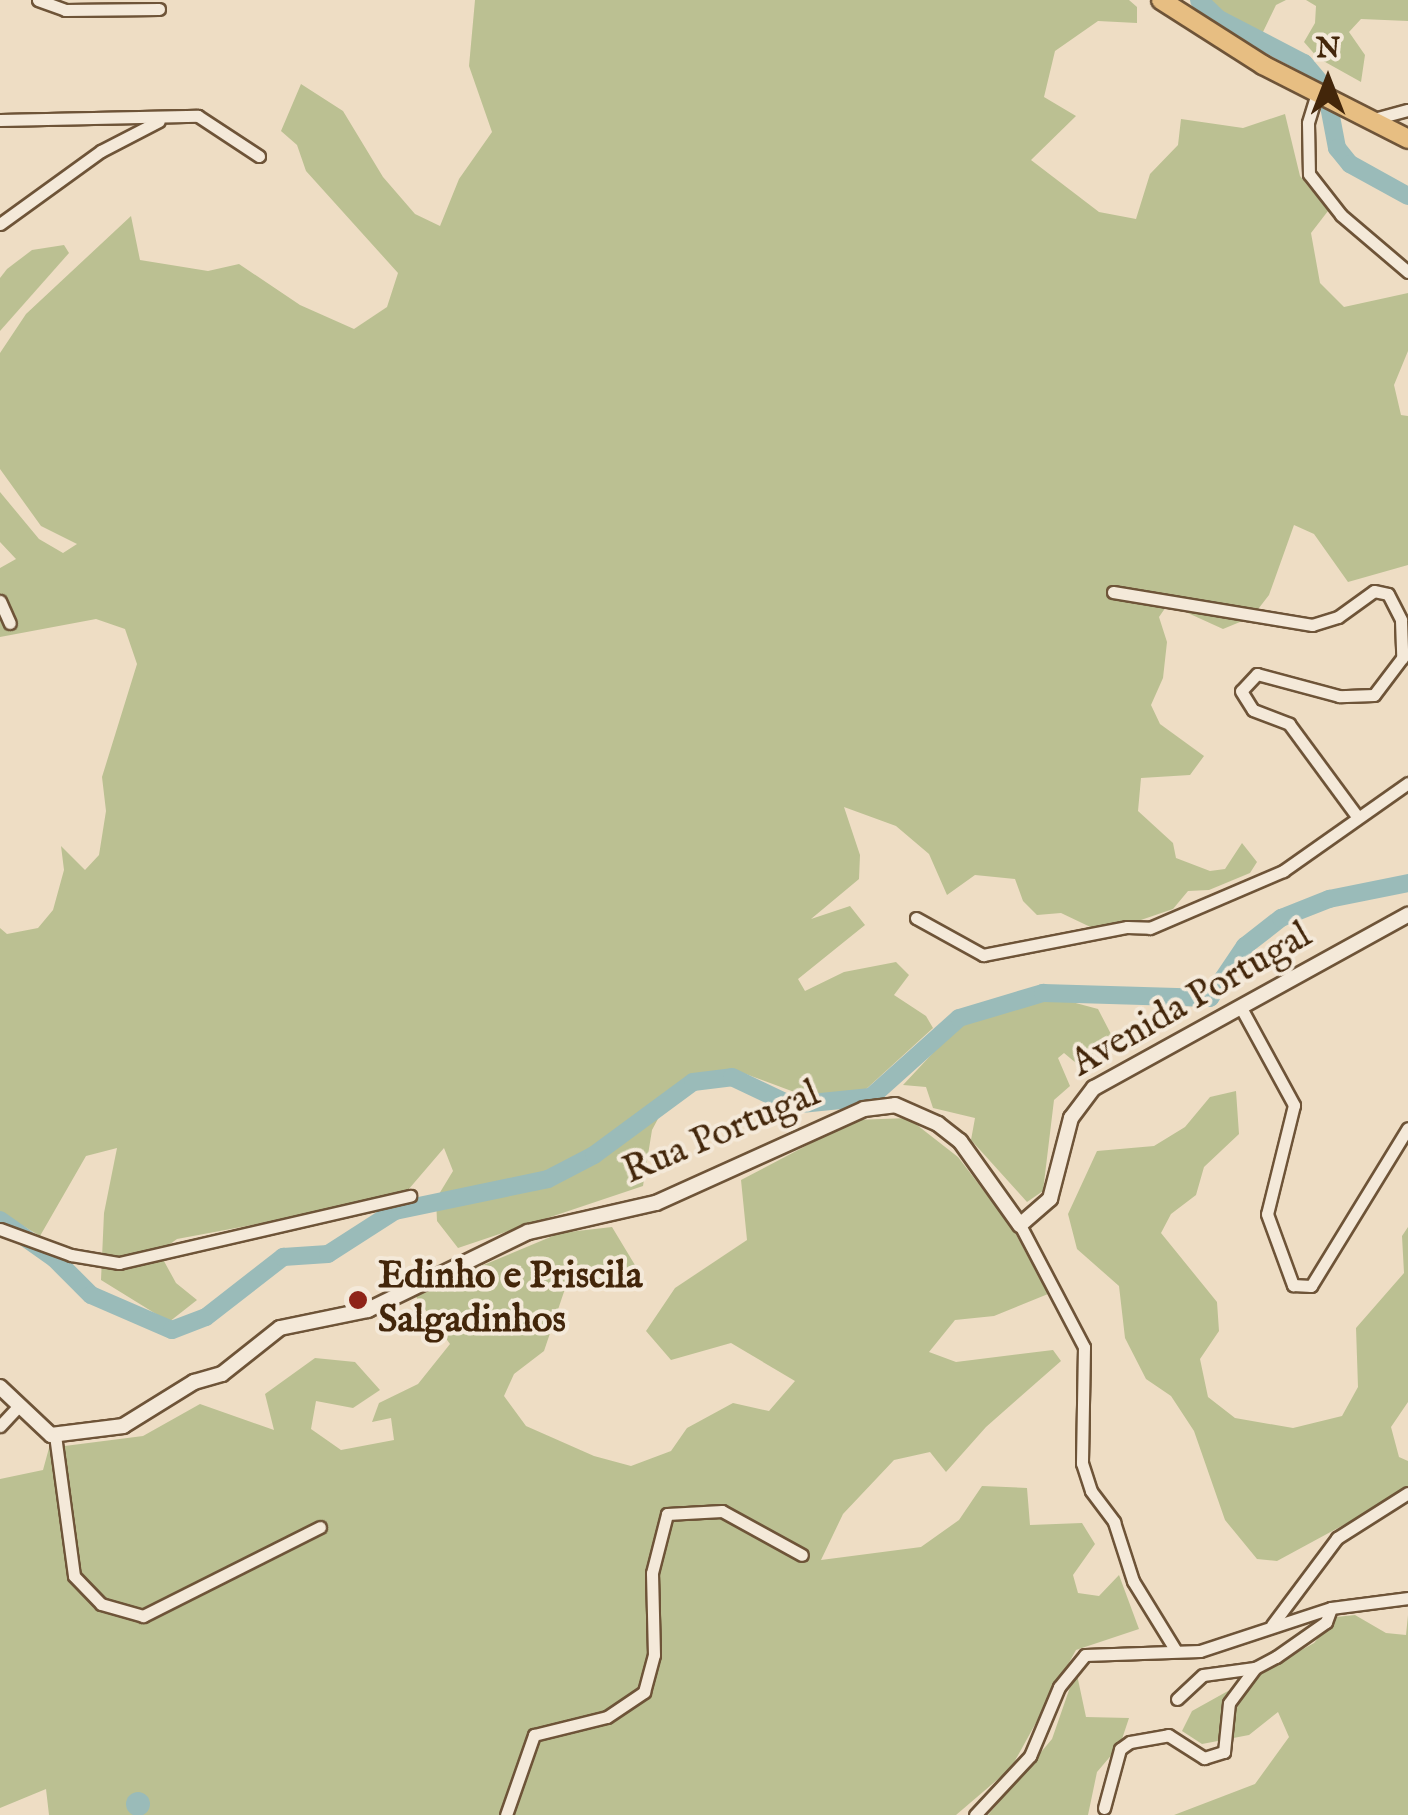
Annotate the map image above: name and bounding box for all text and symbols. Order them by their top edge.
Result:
north arrow [1278,30,1378,130]
text: N [1316,32,1340,67]
street label: Avenida Portugal [1064,914,1320,1088]
street label: Rua Portugal [617,1072,827,1196]
place label: Edinho e Priscila Salgadinhos [378,1255,642,1344]
marker: Edinho e Priscila Salgadinhos [347,1289,369,1311]

